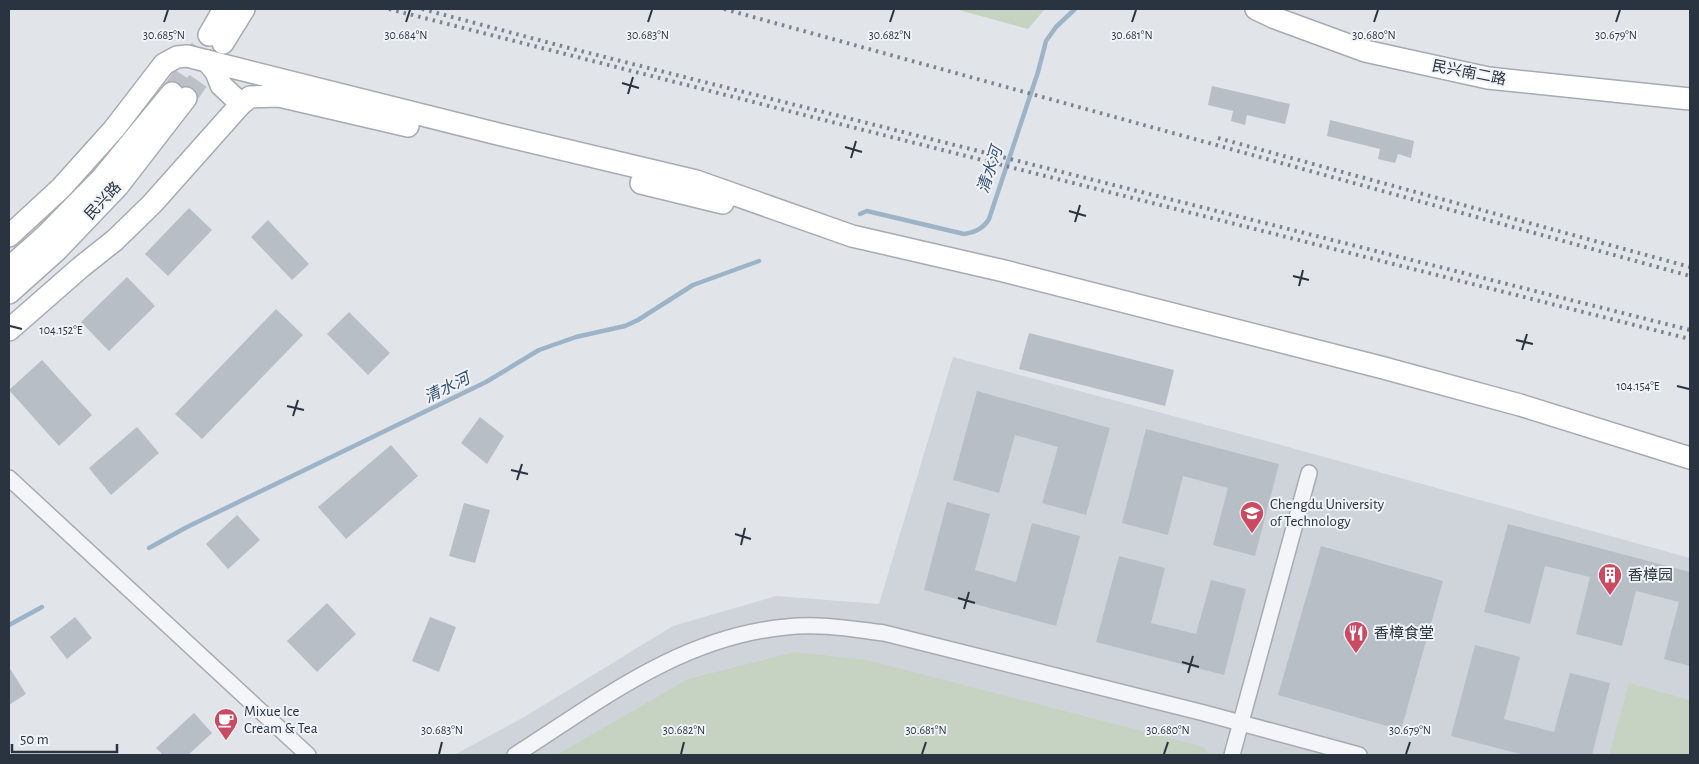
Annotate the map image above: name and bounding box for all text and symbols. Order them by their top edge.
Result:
text: 30.685°N [143,29,185,41]
text: 30.684°N [385,29,427,41]
text: 30.683°N [627,29,669,41]
text: 30.682°N [869,29,911,41]
text: 30.681°N [1111,29,1153,41]
text: 30.680°N [1352,29,1396,41]
text: 30.679°N [1595,29,1637,41]
street label: 民兴南二路 [1431,57,1507,88]
water label: 清水河 [974,142,1006,195]
street label: 民兴路 [81,179,124,223]
text: 104.152°E [40,324,83,336]
water label: 清水河 [421,368,475,406]
text: 104.154°E [1616,380,1660,392]
place label: Chengdu University of Technology [1270,497,1385,529]
school or university icon: Chengdu University of Technology [1239,500,1265,534]
building icon: 香樟园 [1597,562,1623,596]
place label: 香樟园 [1628,566,1673,583]
restaurant icon: 香樟食堂 [1343,620,1369,654]
place label: 香樟食堂 [1374,624,1434,641]
place label: Mixue Ice Cream & Tea [244,704,318,736]
cafe icon: Mixue Ice Cream & Tea [213,707,239,741]
scale bar [12,722,118,754]
text: 30.683°N [421,724,463,736]
text: 30.682°N [663,724,705,736]
text: 30.681°N [905,724,947,736]
text: 30.680°N [1146,724,1190,736]
text: 30.679°N [1389,724,1431,736]
text: 50 m [20,732,49,747]

